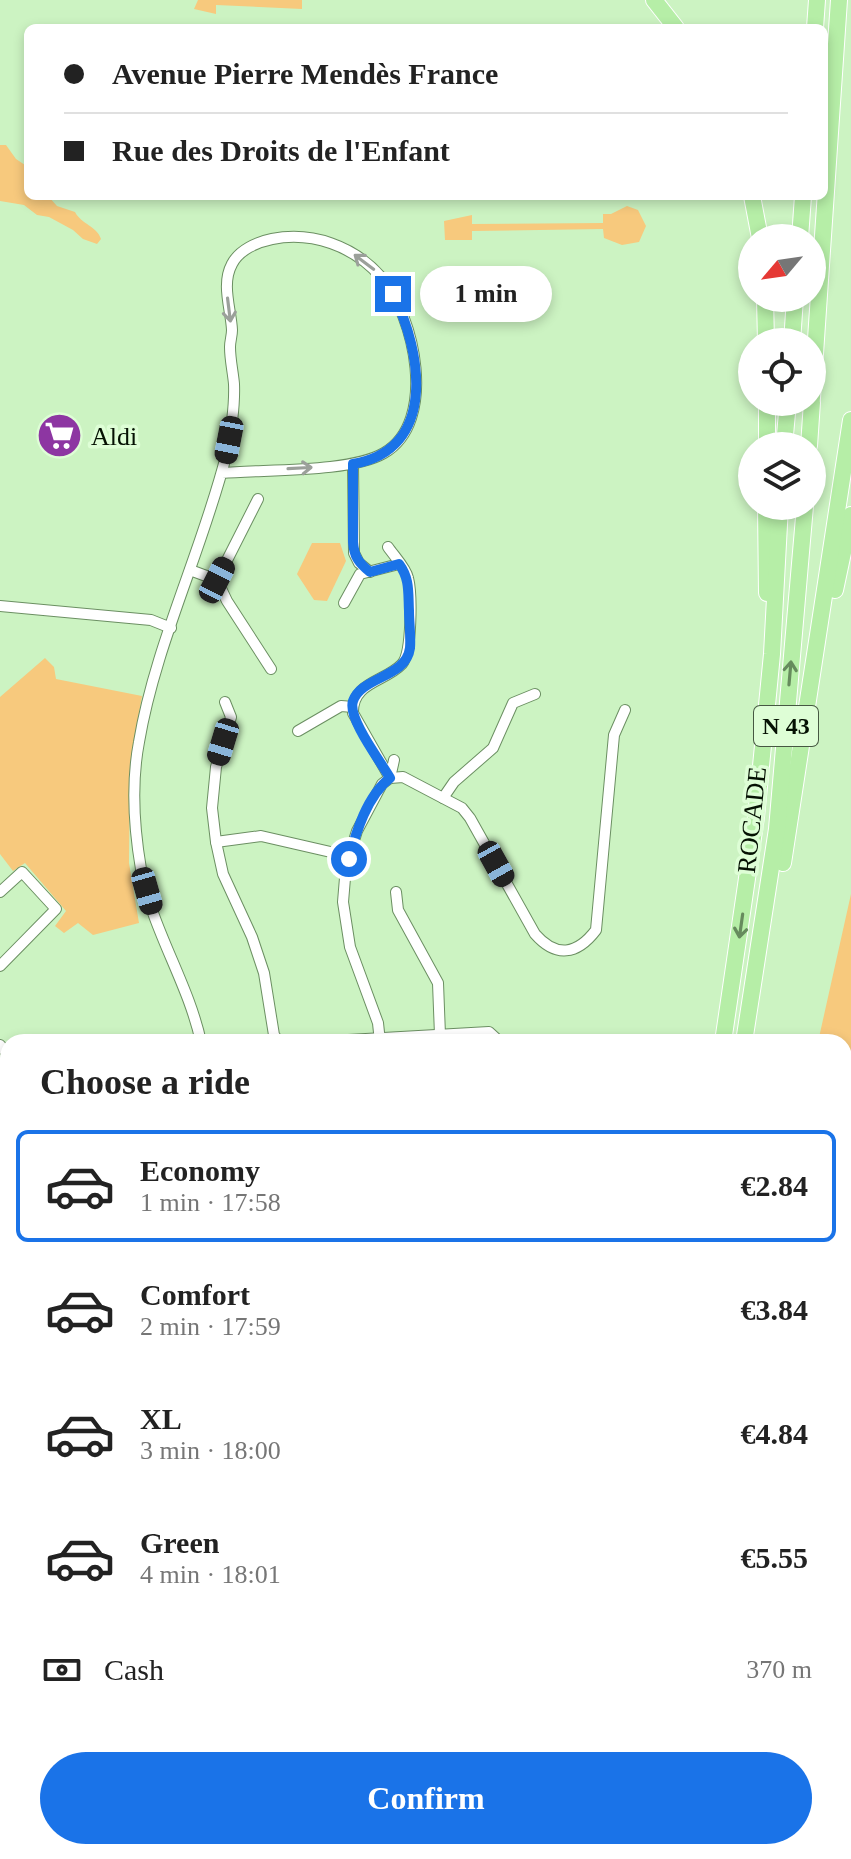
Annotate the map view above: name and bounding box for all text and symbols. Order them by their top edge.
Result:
text: Avenue Pierre Mendès France [112,57,498,90]
text: Rue des Droits de l'Enfant [112,134,450,167]
north arrow [738,224,826,312]
map controls [738,224,826,520]
one-way arrow [354,254,375,271]
callout: 1 min [421,266,553,322]
route end [375,276,411,312]
text: 1 min [455,279,517,308]
one-way arrow [222,296,237,323]
button: locate [738,328,826,416]
supermarket icon: Aldi [36,412,84,460]
car [213,414,245,466]
place label: Aldi [91,422,137,451]
button: layers [738,432,826,520]
one-way arrow [286,460,313,475]
car [195,553,239,607]
one-way arrow [783,660,798,687]
road number: N 43 [754,706,818,746]
car [205,716,241,768]
street label: ROCADE [732,765,772,875]
car [474,837,518,891]
route start [331,841,367,877]
car [129,865,165,917]
one-way arrow [733,913,748,938]
text: Choose a ride [40,1062,250,1102]
icon: car [44,1150,116,1222]
text: Economy [140,1154,260,1187]
text: €2.84 [741,1169,808,1202]
text: 1 min · 17:58 [140,1188,281,1217]
icon: car [44,1274,116,1346]
text: Comfort [140,1278,250,1311]
text: €3.84 [741,1293,808,1326]
text: 2 min · 17:59 [140,1312,281,1341]
icon: car [44,1398,116,1470]
text: XL [140,1402,182,1435]
text: €4.84 [741,1417,808,1450]
text: 3 min · 18:00 [140,1436,281,1465]
icon: car [44,1522,116,1594]
text: Green [140,1526,219,1559]
text: €5.55 [741,1541,808,1574]
text: 4 min · 18:01 [140,1560,281,1589]
icon: cash [40,1648,84,1692]
text: Cash [104,1653,164,1686]
text: 370 m [746,1655,812,1684]
button: Confirm [40,1752,812,1844]

